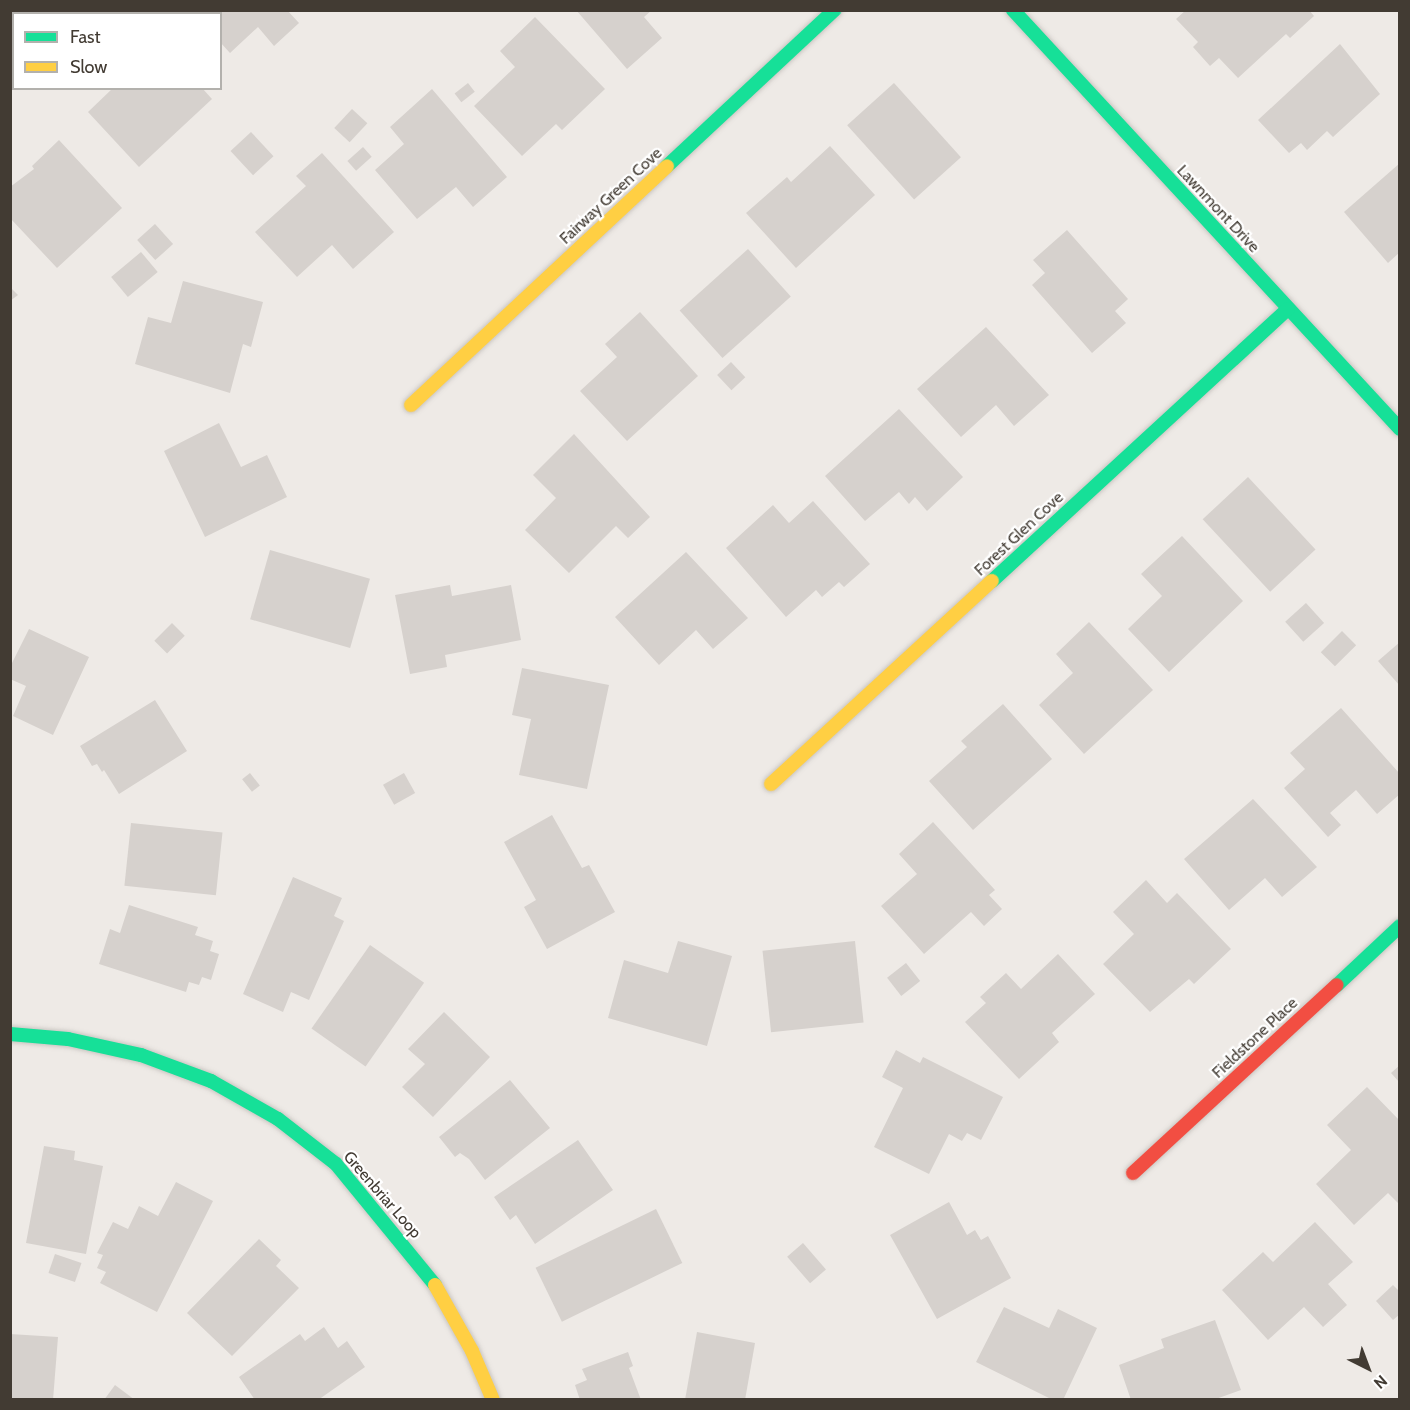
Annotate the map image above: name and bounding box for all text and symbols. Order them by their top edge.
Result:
legend [12,12,222,90]
text: Fast [70,26,101,48]
text: Slow [70,56,107,78]
street label: Fairway Green Cove [556,144,666,248]
street label: Lawnmont Drive [1173,161,1263,257]
street label: Forest Glen Cove [971,488,1067,580]
street label: Fieldstone Place [1208,994,1302,1082]
street label: Greenbriar Loop [339,1148,425,1242]
north arrow [1338,1338,1398,1398]
text: N [1370,1371,1391,1393]

